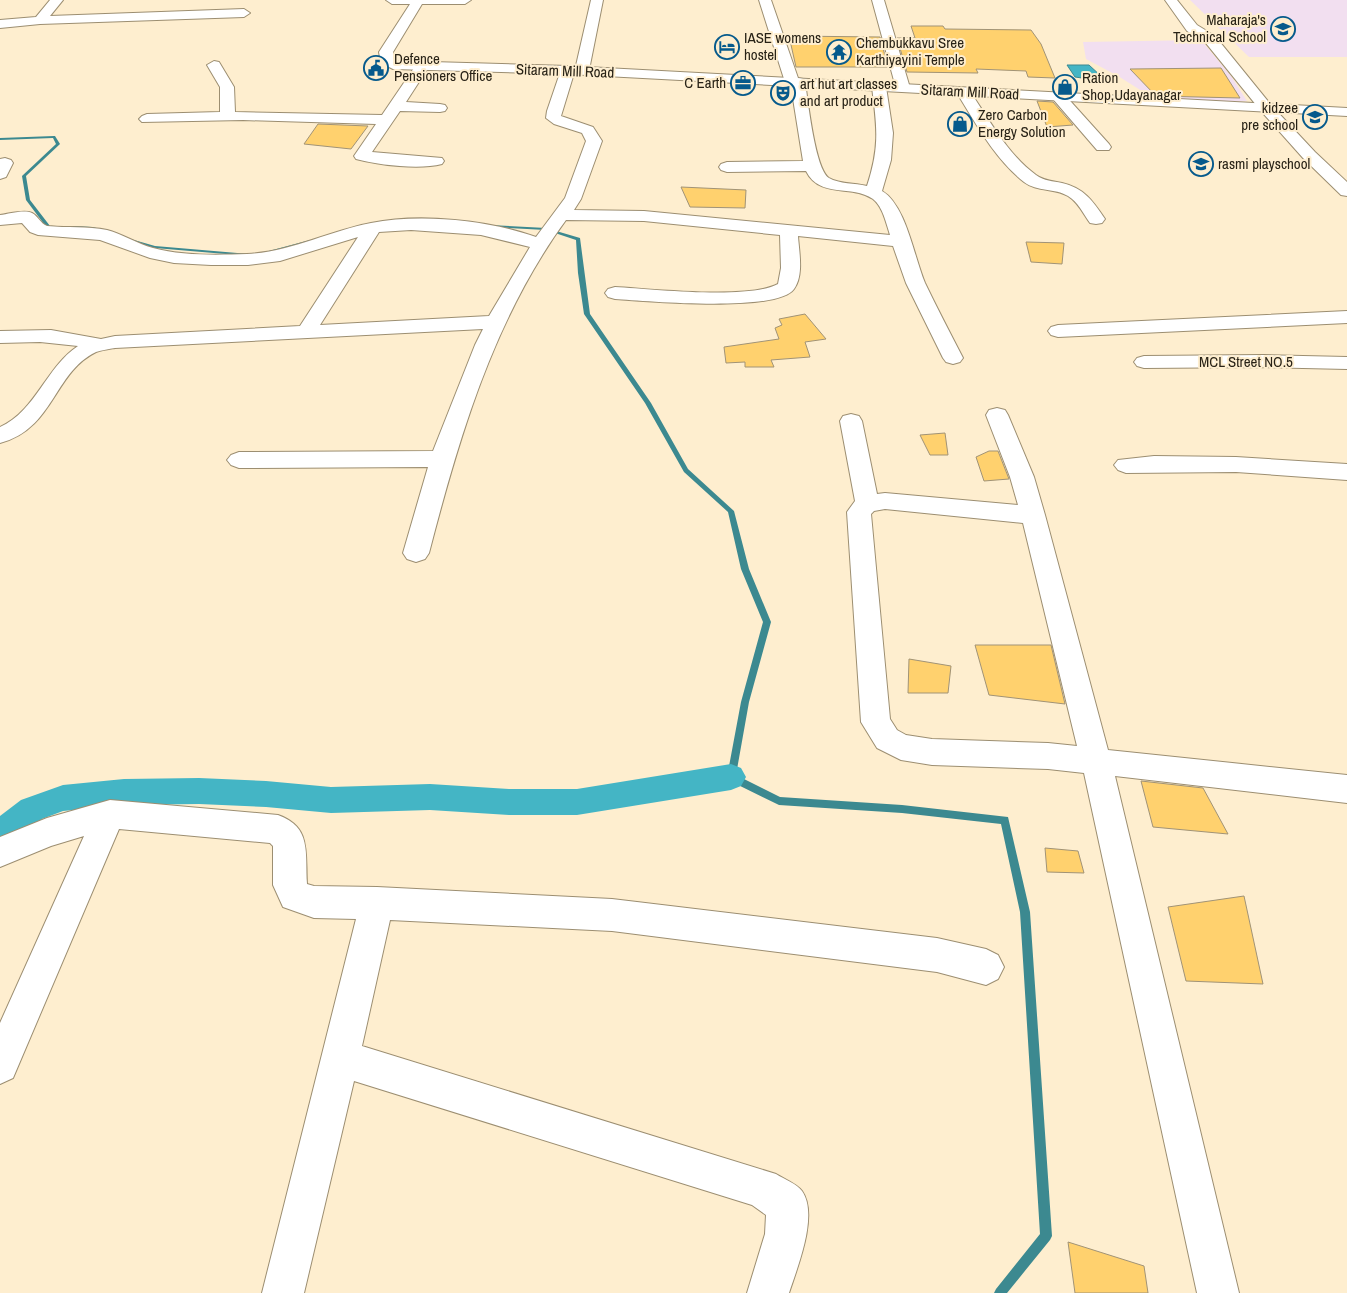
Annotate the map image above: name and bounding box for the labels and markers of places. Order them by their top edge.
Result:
place label: Maharaja's Technical School [1173,9,1266,47]
school or university icon: Maharaja's Technical School [1270,16,1296,42]
place label: IASE womens hostel [744,27,821,65]
place label: Chembukkavu Sree Karthiyayini Temple [856,32,965,70]
hotel icon: IASE womens hostel [714,34,740,60]
temple icon: Chembukkavu Sree Karthiyayini Temple [826,39,852,65]
place label: Defence Pensioners Office [394,48,492,86]
public building icon: Defence Pensioners Office [363,55,389,81]
place label: Ration Shop,Udayanagar [1082,67,1181,105]
office icon: C Earth [730,70,756,96]
place label: C Earth [684,72,726,93]
place label: art hut art classes and art product [800,73,897,111]
shop icon: Ration Shop,Udayanagar [1052,74,1078,100]
theatre icon: art hut art classes and art product [770,80,796,106]
place label: kidzee pre school [1241,97,1298,135]
place label: Zero Carbon Energy Solution [978,104,1066,142]
school or university icon: kidzee pre school [1302,104,1328,130]
shop icon: Zero Carbon Energy Solution [947,111,973,137]
school or university icon: rasmi playschool [1188,151,1214,177]
place label: rasmi playschool [1218,153,1310,174]

